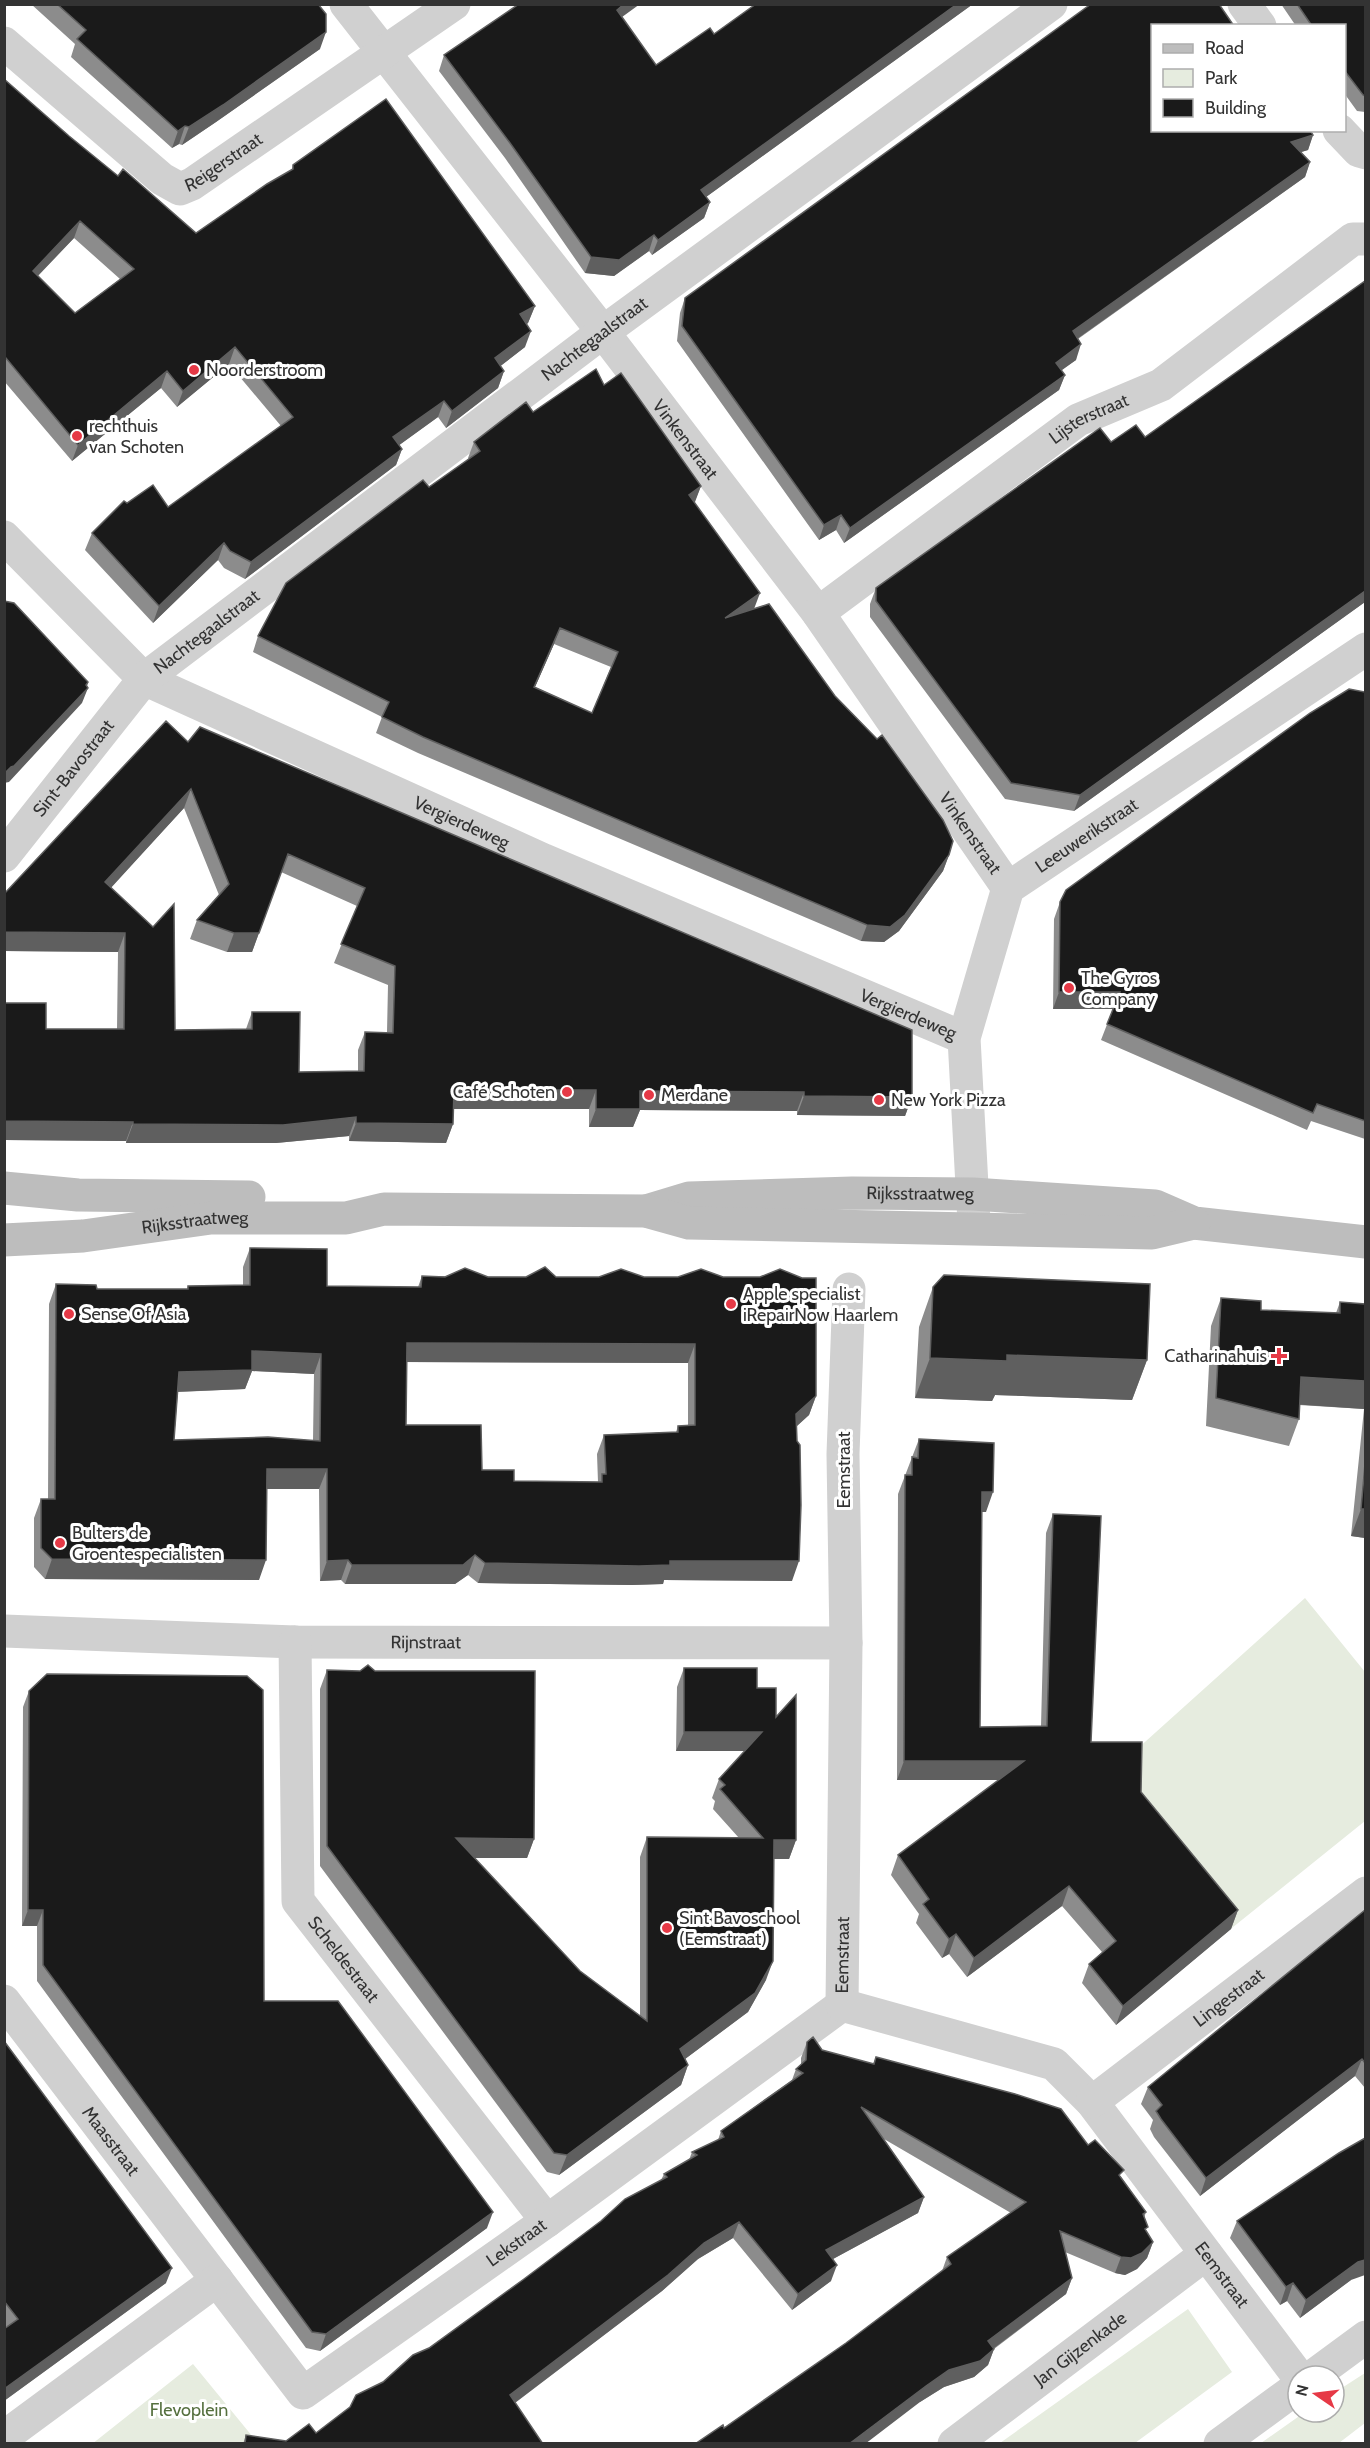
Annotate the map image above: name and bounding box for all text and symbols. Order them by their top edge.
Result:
legend [1151,24,1346,132]
text: Road [1205,37,1244,59]
text: Park [1205,67,1238,89]
text: Building [1205,97,1267,119]
street label: Reigerstraat [181,128,266,197]
street label: Nachtegaalstraat [537,292,652,386]
place label: Noorderstroom [206,359,323,381]
marker: Noorderstroom [187,363,201,377]
street label: Lijsterstraat [1045,389,1132,449]
street label: Vinkenstraat [648,395,723,484]
place label: rechthuis van Schoten [89,415,184,458]
marker: rechthuis van Schoten [70,429,84,443]
street label: Nachtegaalstraat [149,585,264,679]
street label: Sint-Bavostraat [28,715,119,821]
street label: Vinkenstraat [934,788,1006,878]
street label: Vergierdeweg [410,791,514,854]
street label: Leeuwerikstraat [1031,793,1142,878]
place label: The Gyros Company [1081,967,1157,1010]
marker: The Gyros Company [1062,981,1076,995]
street label: Vergierdeweg [857,984,961,1045]
place label: Café Schoten [453,1081,555,1103]
place label: Merdane [661,1084,728,1106]
marker: Café Schoten [560,1085,574,1099]
marker: Merdane [642,1088,656,1102]
place label: New York Pizza [891,1089,1006,1111]
marker: New York Pizza [872,1093,886,1107]
street label: Rijksstraatweg [866,1182,975,1205]
street label: Rijksstraatweg [140,1207,249,1239]
place label: Apple specialist iRepairNow Haarlem [743,1283,898,1326]
marker: Apple specialist iRepairNow Haarlem [724,1297,738,1311]
place label: Sense Of Asia [81,1303,187,1325]
marker: Sense Of Asia [62,1307,76,1321]
place label: Catharinahuis [1164,1345,1267,1367]
marker: Catharinahuis [1272,1349,1286,1363]
street label: Eemstraat [833,1432,855,1508]
place label: Bulters de Groentespecialisten [72,1522,222,1565]
marker: Bulters de Groentespecialisten [53,1536,67,1550]
street label: Rijnstraat [390,1631,461,1653]
place label: Sint Bavoschool (Eemstraat) [679,1907,801,1950]
street label: Scheldestraat [303,1912,384,2007]
street label: Eemstraat [831,1916,854,1994]
marker: Sint Bavoschool (Eemstraat) [660,1921,674,1935]
street label: Lingestraat [1189,1964,1269,2032]
street label: Maasstraat [77,2102,144,2180]
street label: Lekstraat [482,2214,551,2271]
street label: Eemstraat [1190,2237,1254,2312]
street label: Jan Gijzenkade [1029,2307,1131,2391]
north arrow [1286,2364,1346,2424]
text: N [1291,2383,1313,2398]
park label: Flevoplein [150,2399,228,2421]

